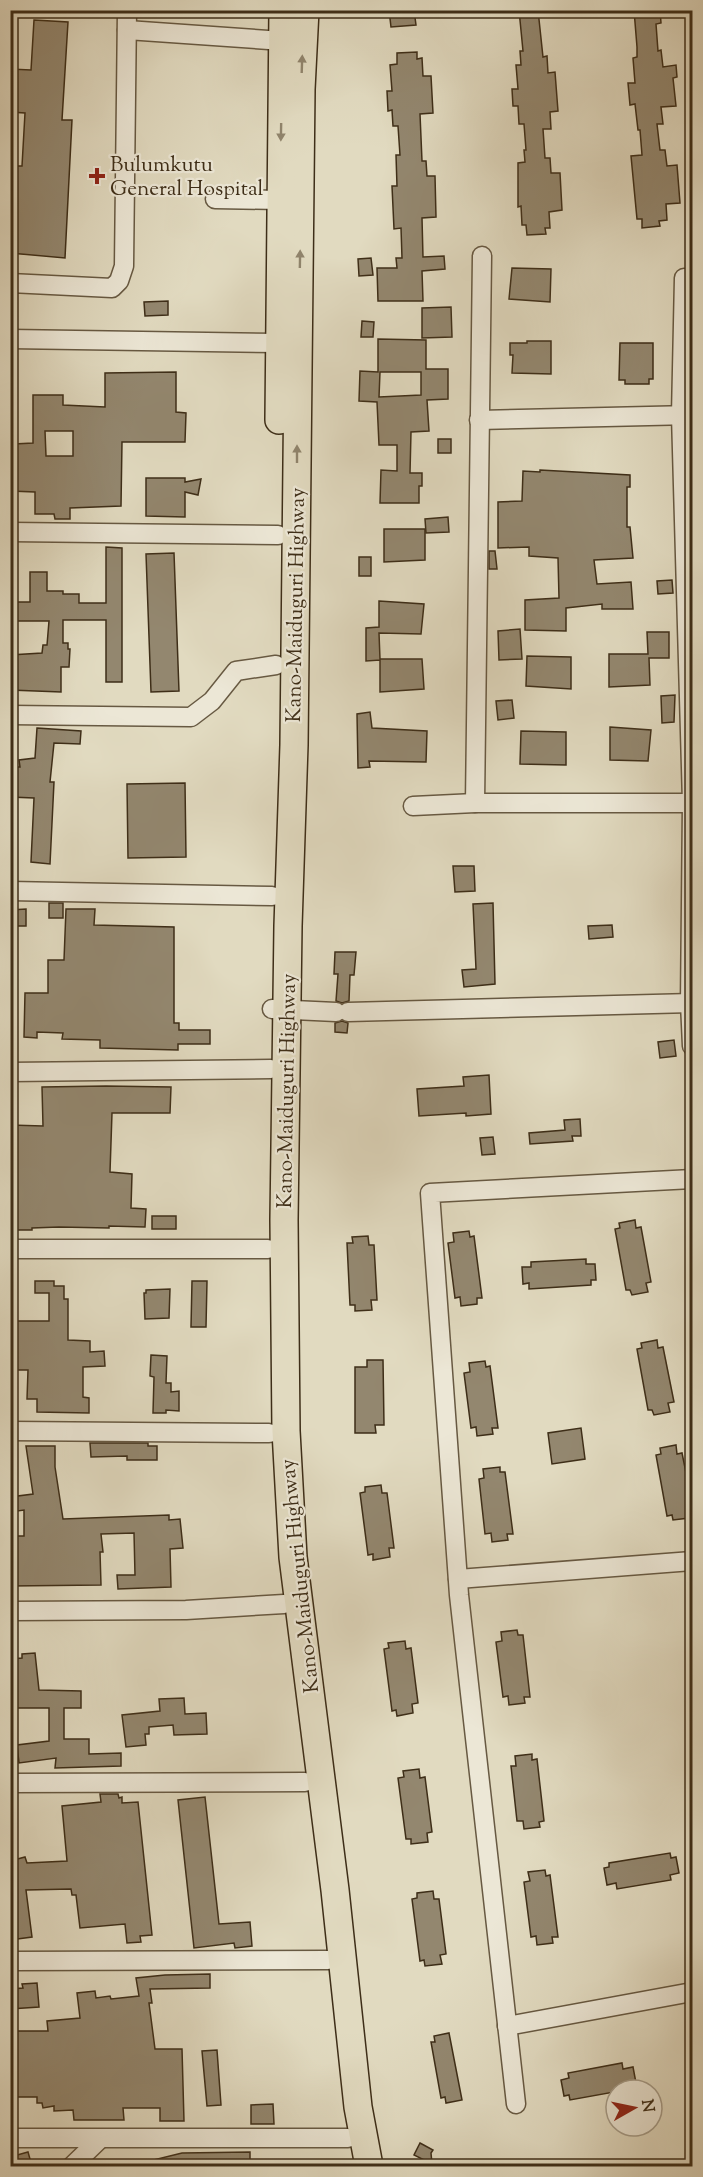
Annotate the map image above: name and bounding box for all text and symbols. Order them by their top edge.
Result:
one-way arrow [298,55,307,74]
one-way arrow [276,122,286,141]
place label: Bulumkutu General Hospital [110,151,264,205]
marker: Bulumkutu General Hospital [88,167,106,185]
one-way arrow [295,250,305,269]
one-way arrow [292,445,302,464]
street label: Kano-Maiduguri Highway [280,487,314,723]
street label: Kano-Maiduguri Highway [271,973,305,1209]
street label: Kano-Maiduguri Highway [274,1457,328,1694]
north arrow [604,2078,664,2138]
text: N [634,2098,659,2114]

